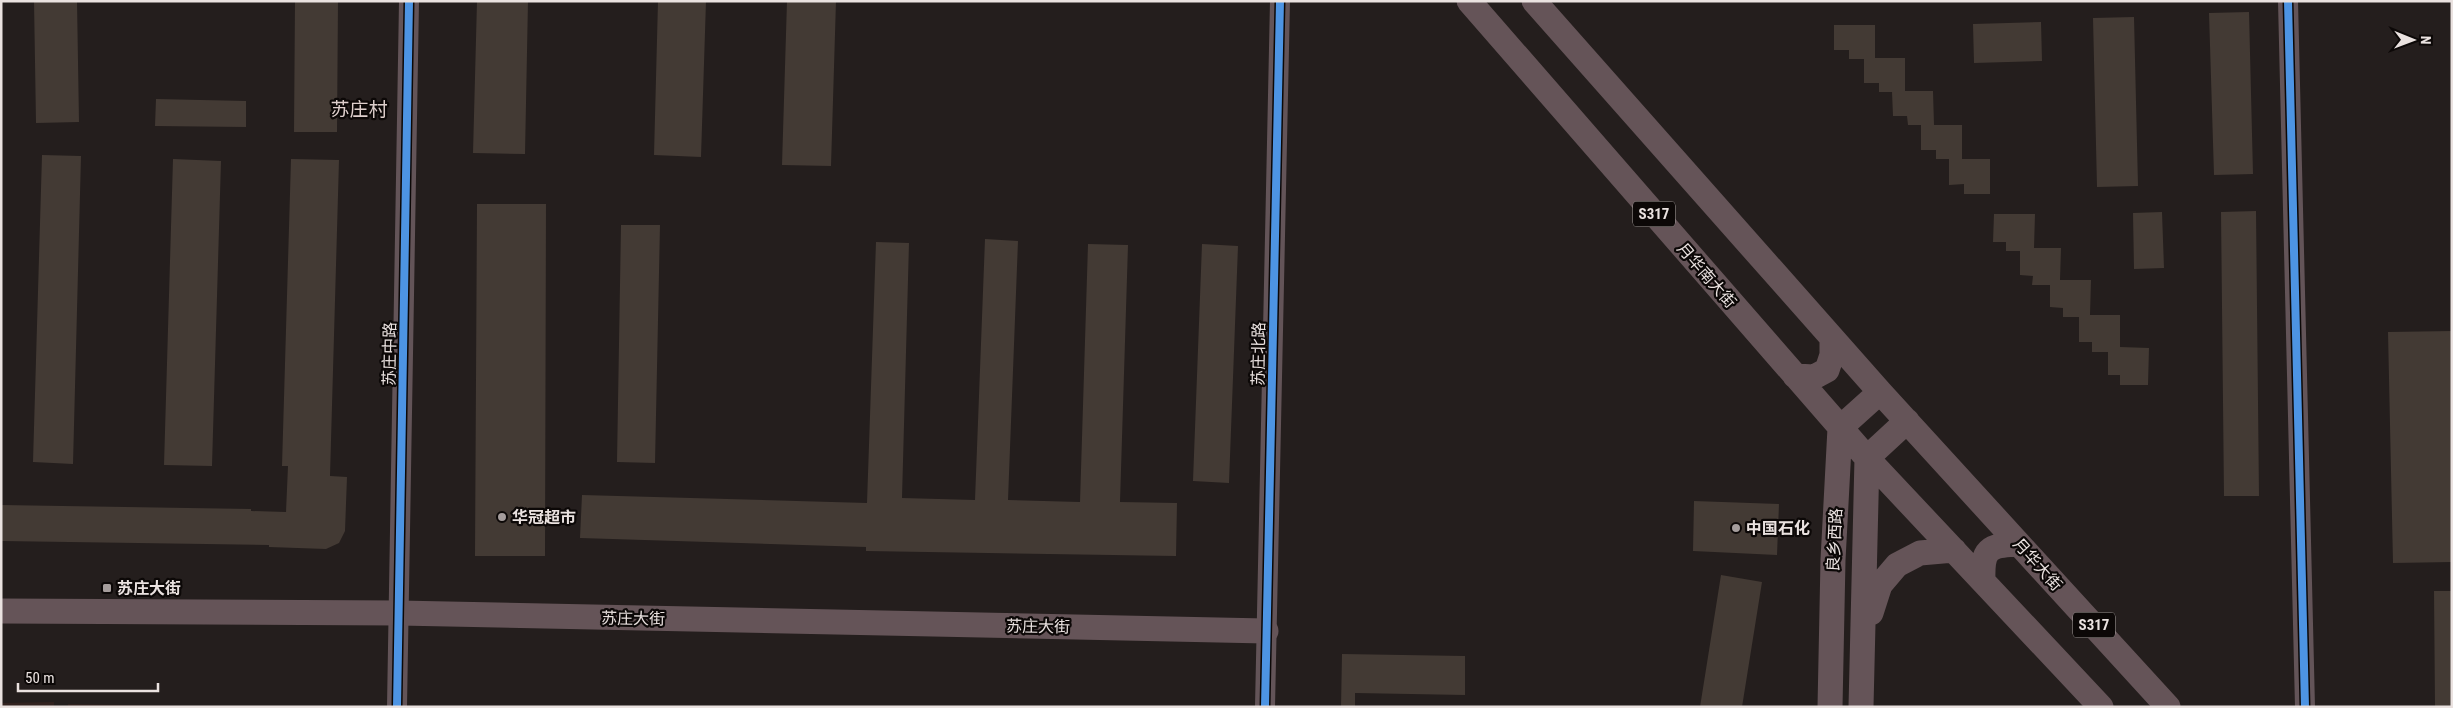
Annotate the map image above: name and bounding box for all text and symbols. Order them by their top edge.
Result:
north arrow [2388,15,2438,65]
text: N [2418,36,2434,45]
district label: 苏庄村 [330,98,388,121]
road number: S317 [1633,202,1675,226]
street label: 月华南大街 [1673,239,1740,312]
street label: 苏庄中路 [379,322,400,386]
street label: 苏庄北路 [1248,322,1269,386]
place label: 华冠超市 [512,508,576,527]
street label: 良乡西路 [1823,508,1846,572]
marker: 华冠超市 [496,511,508,523]
place label: 中国石化 [1746,519,1810,538]
marker: 中国石化 [1730,522,1742,534]
street label: 月华大街 [2009,534,2066,594]
place label: 苏庄大街 [117,579,181,598]
marker: 苏庄大街 [101,582,113,594]
street label: 苏庄大街 [601,608,665,629]
road number: S317 [2073,612,2115,638]
street label: 苏庄大街 [1006,616,1070,637]
scale bar [18,660,158,692]
text: 50 m [25,669,55,687]

